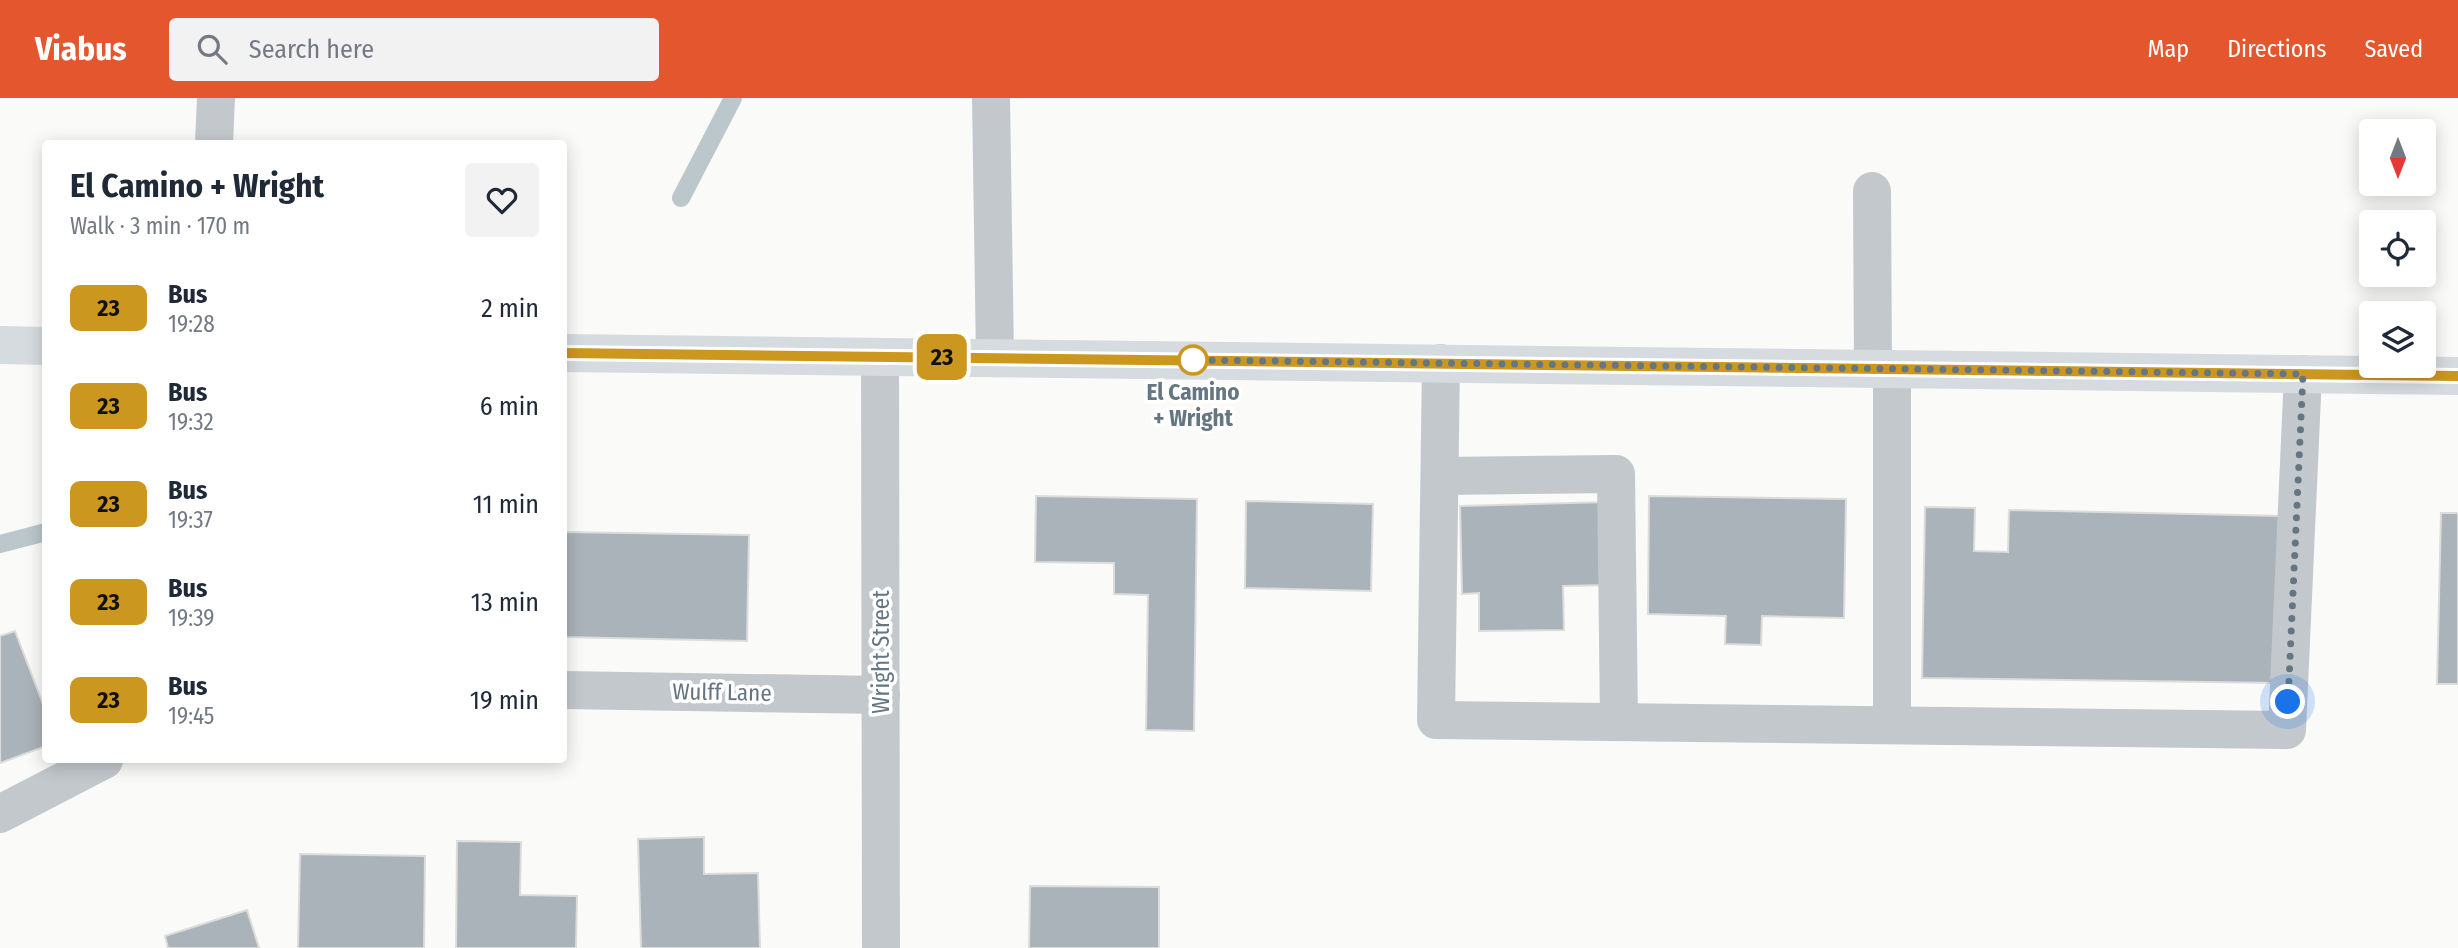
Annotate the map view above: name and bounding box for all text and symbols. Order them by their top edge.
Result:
search box [169,18,659,81]
text: Viabus [35,29,127,69]
icon: search [193,30,231,68]
text: Search here [249,34,374,65]
text: Map [2148,35,2189,63]
text: Directions [2227,35,2326,63]
text: Saved [2364,35,2423,63]
north arrow [2359,119,2436,196]
map controls [2359,119,2436,378]
button: heart [465,163,539,237]
text: El Camino + Wright [70,166,324,206]
button: locate [2359,210,2436,287]
text: Walk · 3 min · 170 m [70,212,250,240]
text: Bus [168,279,207,310]
text: 2 min [481,293,539,324]
text: 23 [97,294,120,322]
button: layers [2359,301,2436,378]
text: 19:28 [168,310,215,338]
line badge: 23 [911,334,974,380]
text: 23 [931,343,953,371]
marker: El Camino + Wright [1178,345,1208,375]
text: Bus [168,377,207,408]
place label: El Camino + Wright [1147,378,1239,432]
text: 6 min [480,391,539,422]
text: 23 [97,392,120,420]
text: 19:32 [168,408,214,436]
text: Bus [168,475,207,506]
text: 11 min [473,489,539,520]
text: 23 [97,490,120,518]
text: 19:37 [168,506,213,534]
text: Bus [168,573,207,604]
text: 13 min [471,587,539,618]
text: 23 [97,588,120,616]
street label: Wright Street [867,590,895,714]
text: 19:39 [168,604,215,632]
text: Bus [168,671,207,702]
street label: Wulff Lane [672,677,772,707]
your location [2270,684,2305,719]
text: 19 min [470,685,539,716]
text: 23 [97,686,120,714]
text: 19:45 [168,702,214,730]

